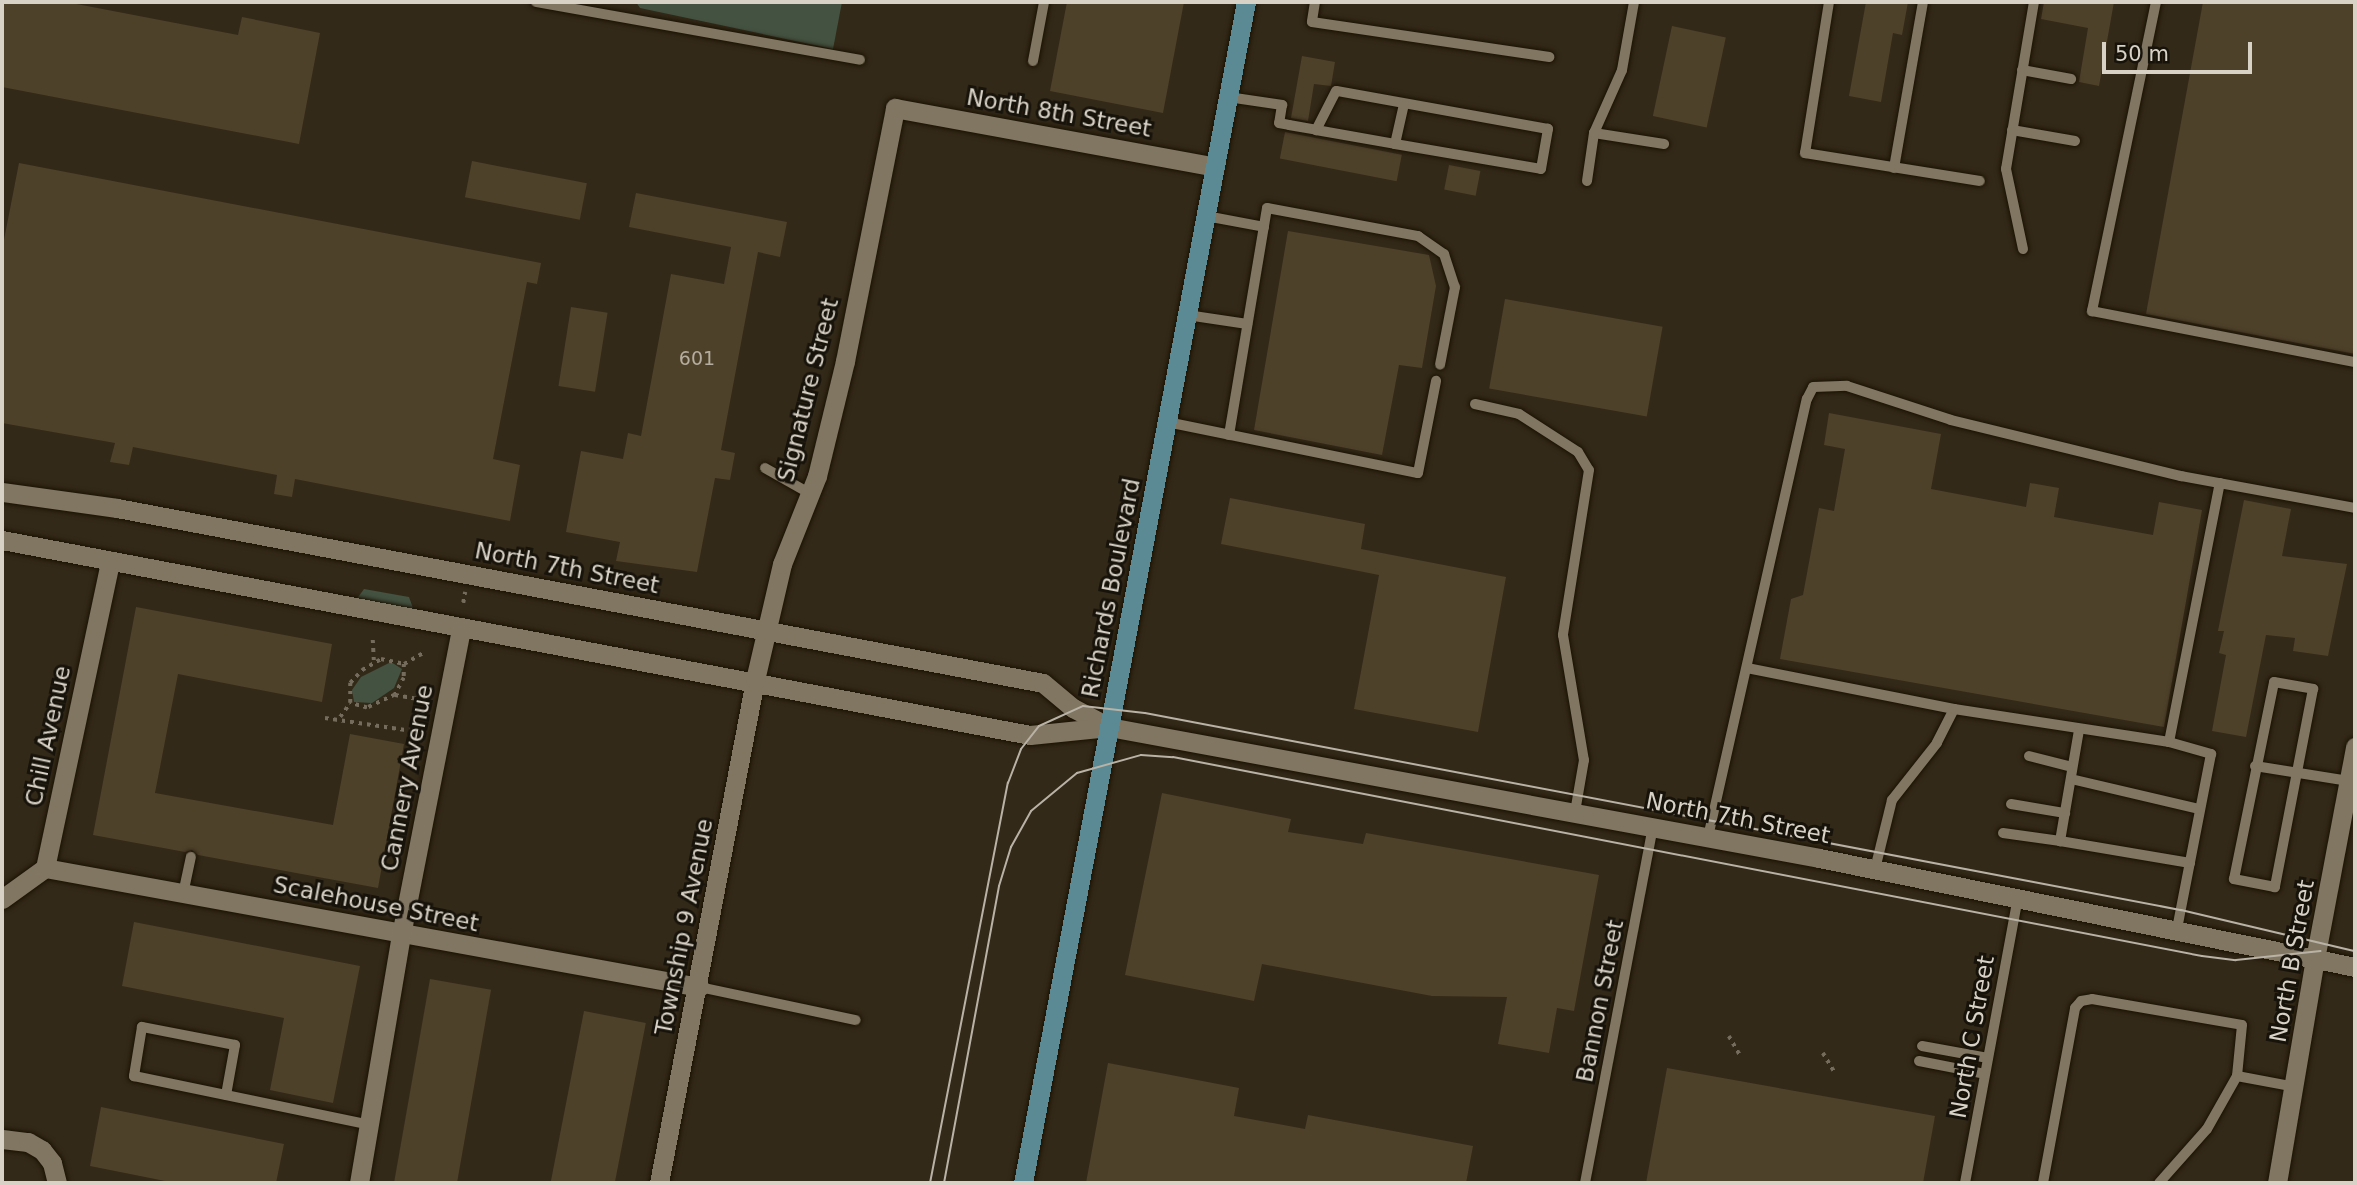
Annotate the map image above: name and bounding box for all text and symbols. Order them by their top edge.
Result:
scale bar [2105,28,2256,72]
text: 50 m [2115,42,2169,66]
street label: North 8th Street [964,83,1154,143]
street label: Signature Street [772,295,844,485]
house number: 601 [679,348,715,370]
street label: Richards Boulevard [1076,476,1146,700]
street label: North 7th Street [473,537,661,599]
street label: Chill Avenue [20,663,76,809]
street label: Cannery Avenue [375,682,439,874]
street label: North 7th Street [1644,787,1832,849]
street label: Township 9 Avenue [649,816,719,1038]
street label: Scalehouse Street [271,871,481,937]
street label: North B Street [2264,878,2320,1044]
street label: Bannon Street [1571,917,1629,1085]
street label: North C Street [1944,953,2000,1121]

